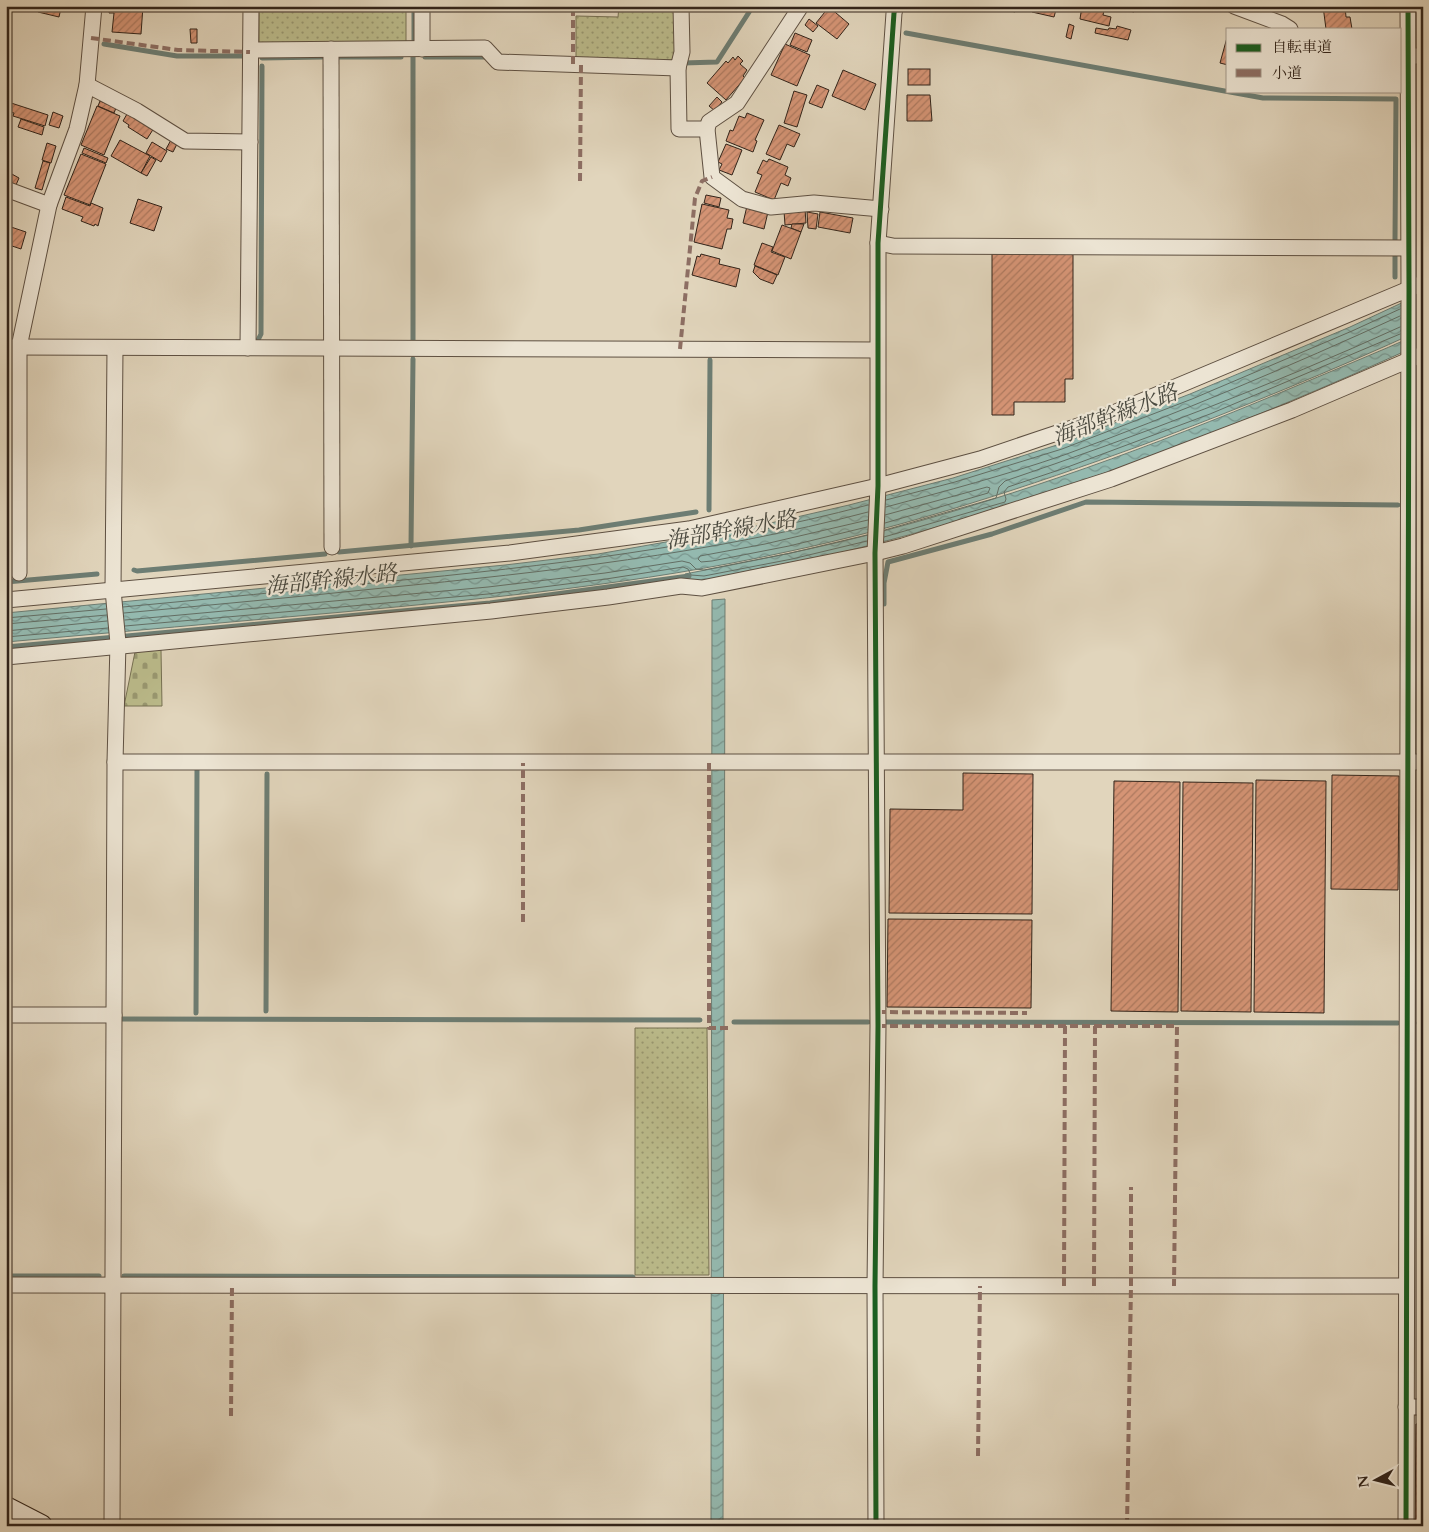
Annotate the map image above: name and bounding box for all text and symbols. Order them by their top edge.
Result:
legend [1226,28,1402,92]
text: 自転車道 [1272,37,1332,57]
text: 小道 [1272,63,1302,83]
water label: 海部幹線水路 [1048,377,1184,453]
water label: 海部幹線水路 [663,503,801,556]
water label: 海部幹線水路 [264,558,400,602]
north arrow [1352,1454,1402,1504]
text: N [1353,1474,1374,1489]

